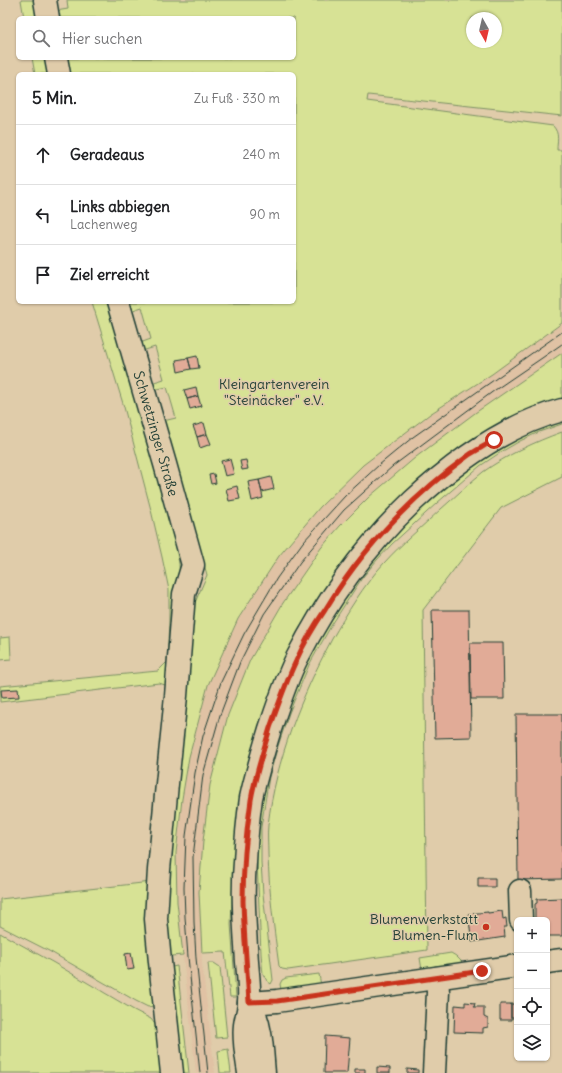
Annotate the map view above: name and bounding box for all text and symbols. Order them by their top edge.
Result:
north arrow [466,12,502,48]
search box [16,16,296,60]
icon: search [30,27,52,49]
text: Hier suchen [62,29,142,48]
text: 5 Min. [32,87,77,109]
text: Zu Fuß · 330 m [194,90,280,107]
icon: ahead [32,144,54,166]
text: Geradeaus [70,145,144,164]
text: 240 m [243,146,280,163]
text: Links abbiegen [70,197,170,216]
icon: left [32,204,54,226]
text: 90 m [249,206,280,223]
text: Lachenweg [70,216,137,233]
icon: arrive [32,264,54,286]
text: Ziel erreicht [70,265,149,284]
street label: Schwetzinger Straße [129,369,183,498]
park label: Kleingartenverein "Steinäcker" e.V. [219,375,329,409]
route start [485,431,503,449]
place label: Blumenwerkstatt Blumen-Flum [370,910,478,944]
map controls [514,917,550,1061]
button: + [514,917,550,953]
marker: Blumenwerkstatt Blumen-Flum [481,922,491,932]
button: − [514,953,550,989]
route end [473,962,491,980]
button: locate [514,989,550,1025]
button: layers [514,1025,550,1061]

